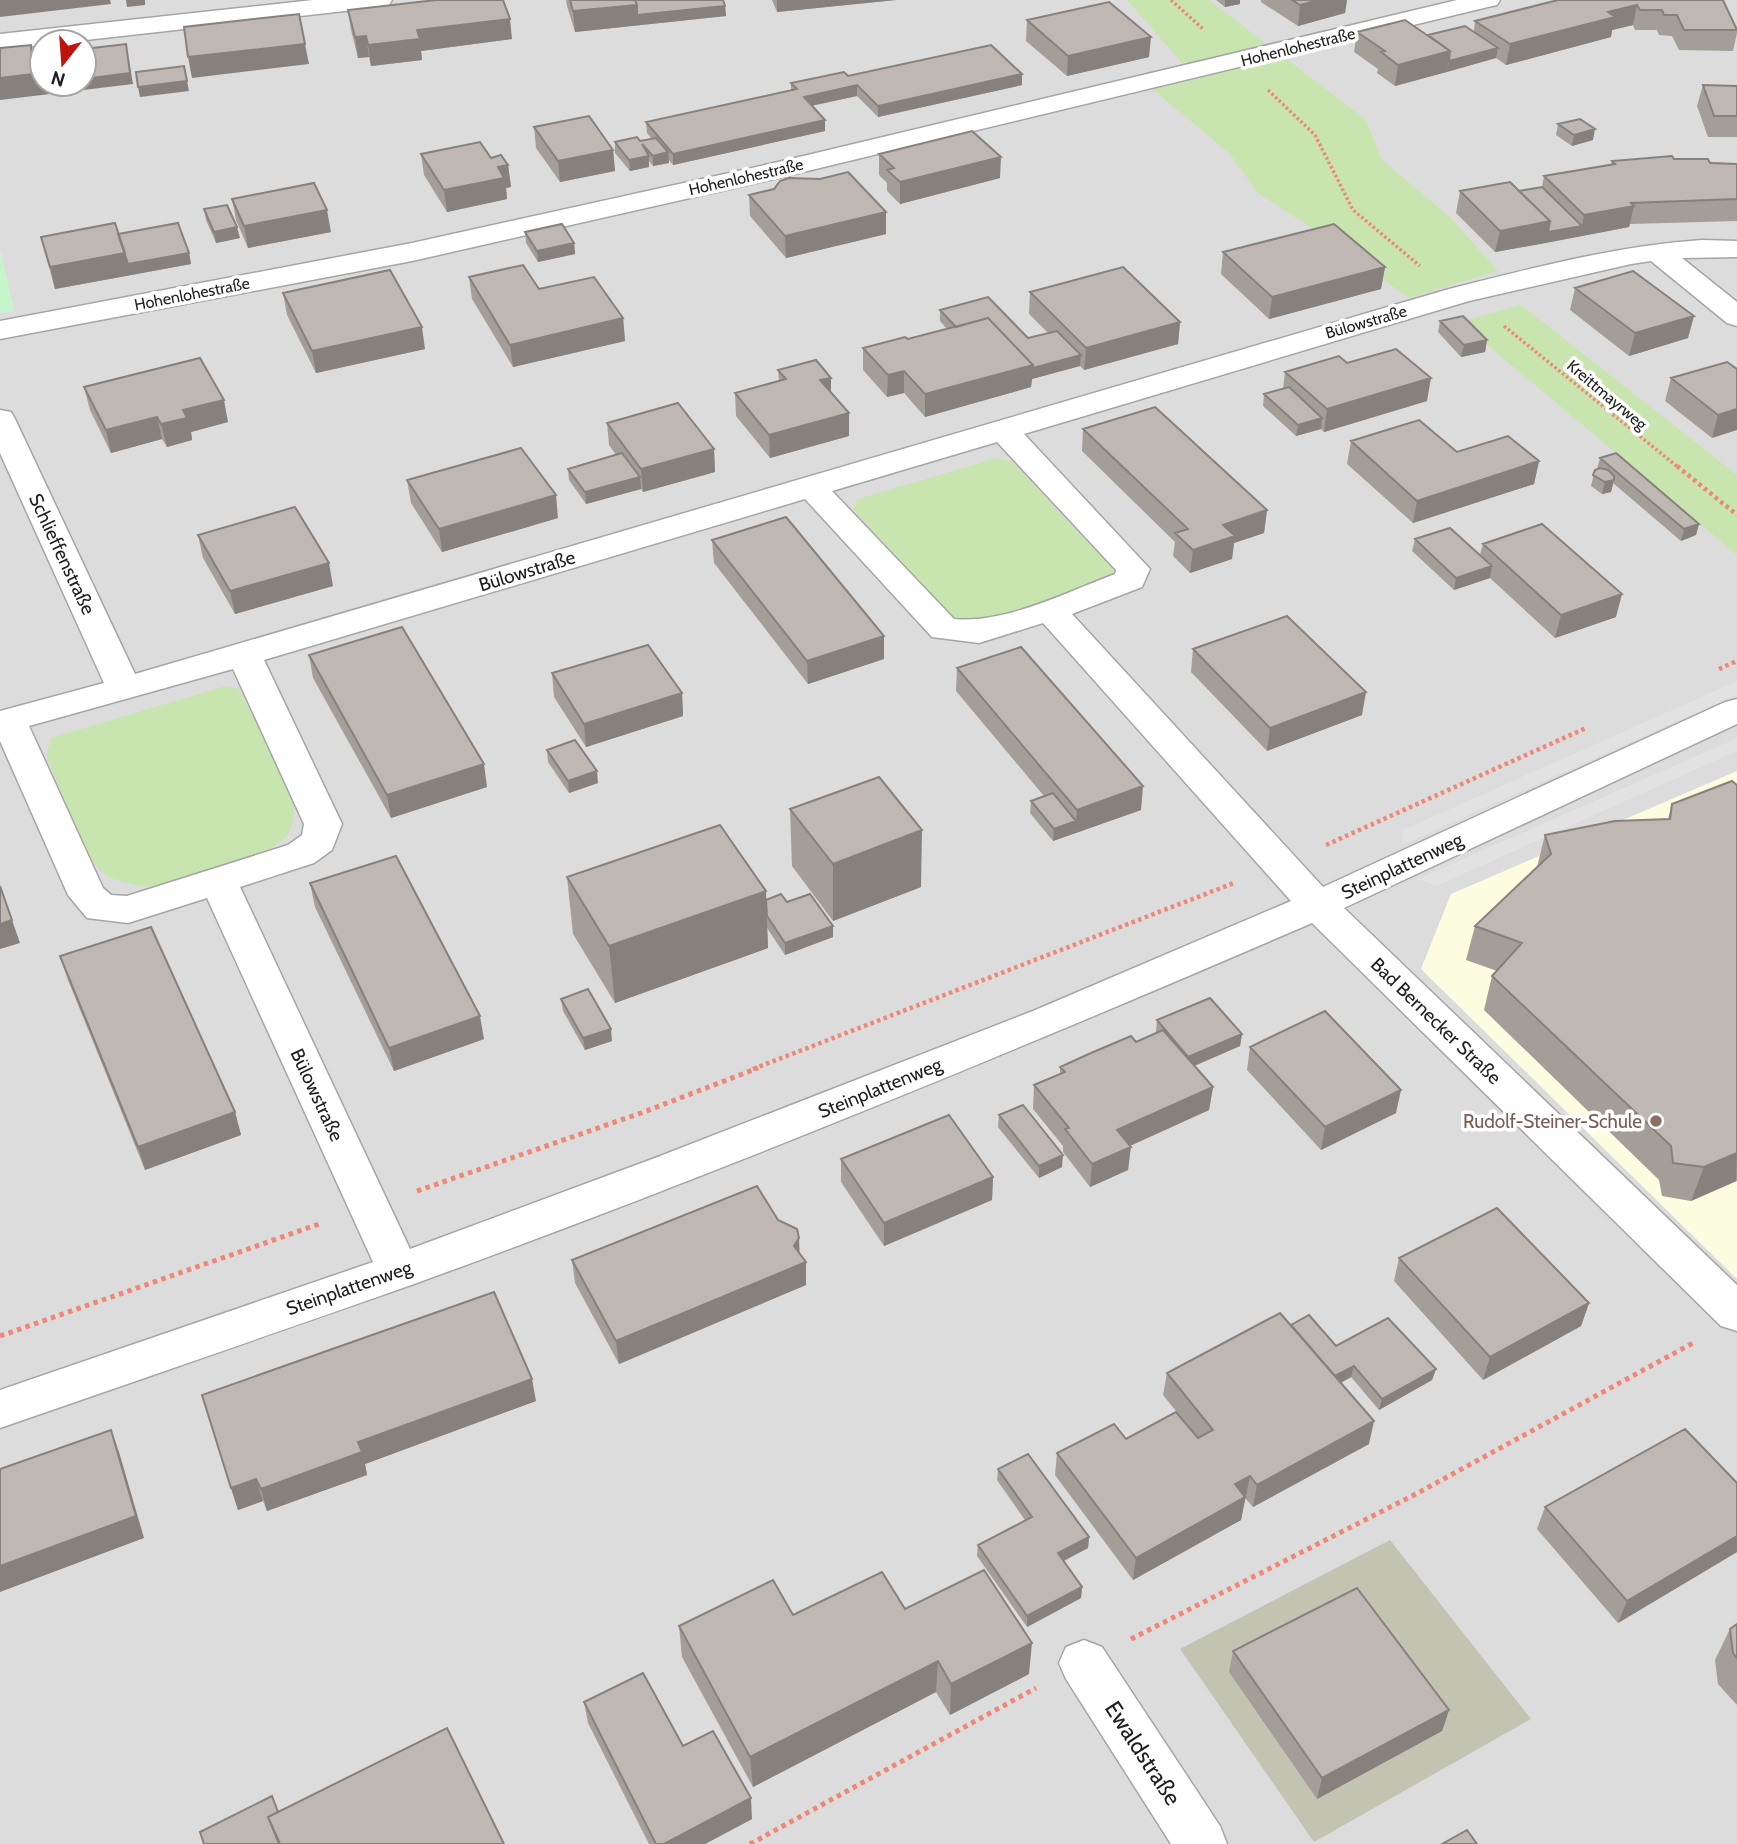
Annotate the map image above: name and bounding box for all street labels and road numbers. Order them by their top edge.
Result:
street label: Hohenlohestraße [1239,24,1357,70]
street label: Hohenlohestraße [687,155,805,199]
street label: Hohenlohestraße [133,274,251,314]
street label: Bülowstraße [1323,301,1409,343]
street label: Kreittmayrweg [1563,356,1652,435]
street label: Schlieffenstraße [24,490,100,618]
street label: Bülowstraße [476,545,578,597]
street label: Steinplattenweg [1338,828,1467,904]
street label: Bad Bernecker Straße [1366,953,1506,1089]
street label: Bülowstraße [286,1045,349,1145]
street label: Steinplattenweg [815,1053,946,1123]
street label: Steinplattenweg [283,1256,415,1320]
street label: Ewaldstraße [1099,1696,1187,1810]

